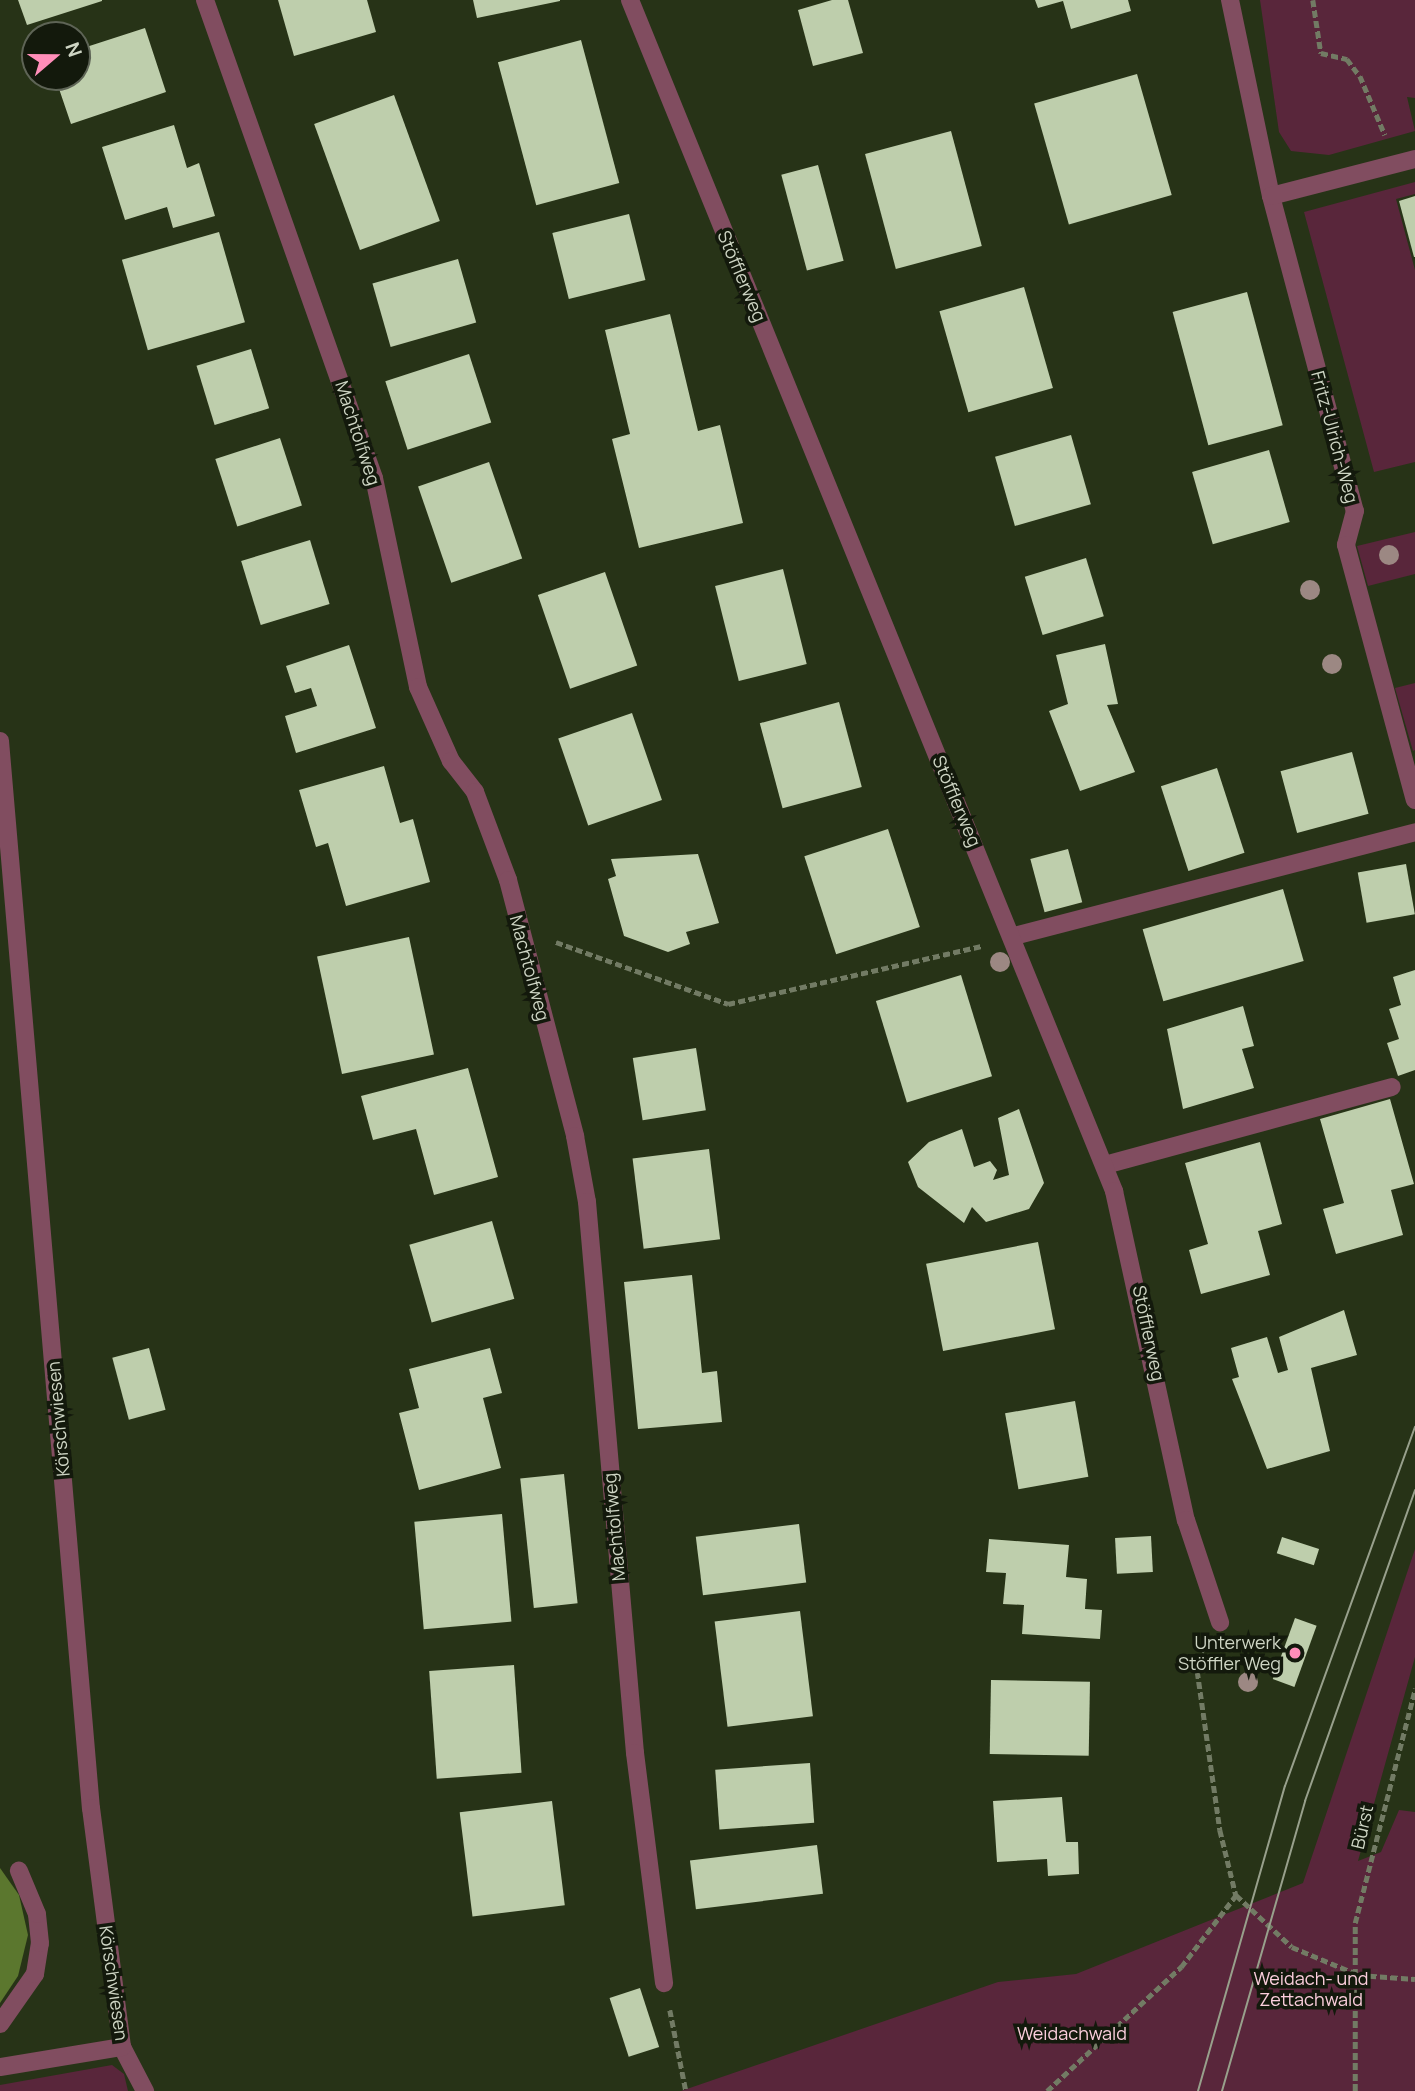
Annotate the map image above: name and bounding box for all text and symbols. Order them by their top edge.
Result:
north arrow [21,21,91,91]
text: N [59,39,88,60]
street label: Stöfflerweg [713,227,771,325]
street label: Fritz-Ulrich-Weg [1307,369,1363,505]
street label: Machtolfweg [331,378,385,488]
street label: Stöfflerweg [928,752,986,850]
street label: Machtolfweg [506,913,554,1023]
street label: Stöfflerweg [1128,1283,1170,1383]
street label: Körschwiesen [42,1360,74,1478]
street label: Machtolfweg [599,1472,629,1582]
place label: Unterwerk Stöffler Weg [1178,1632,1281,1674]
marker: Unterwerk Stöffler Weg [1287,1645,1303,1661]
street label: Bürst [1346,1803,1378,1851]
street label: Körschwiesen [95,1924,133,2042]
park label: Weidach- und Zettachwald [1254,1968,1368,2010]
park label: Weidachwald [1017,2022,1127,2044]

